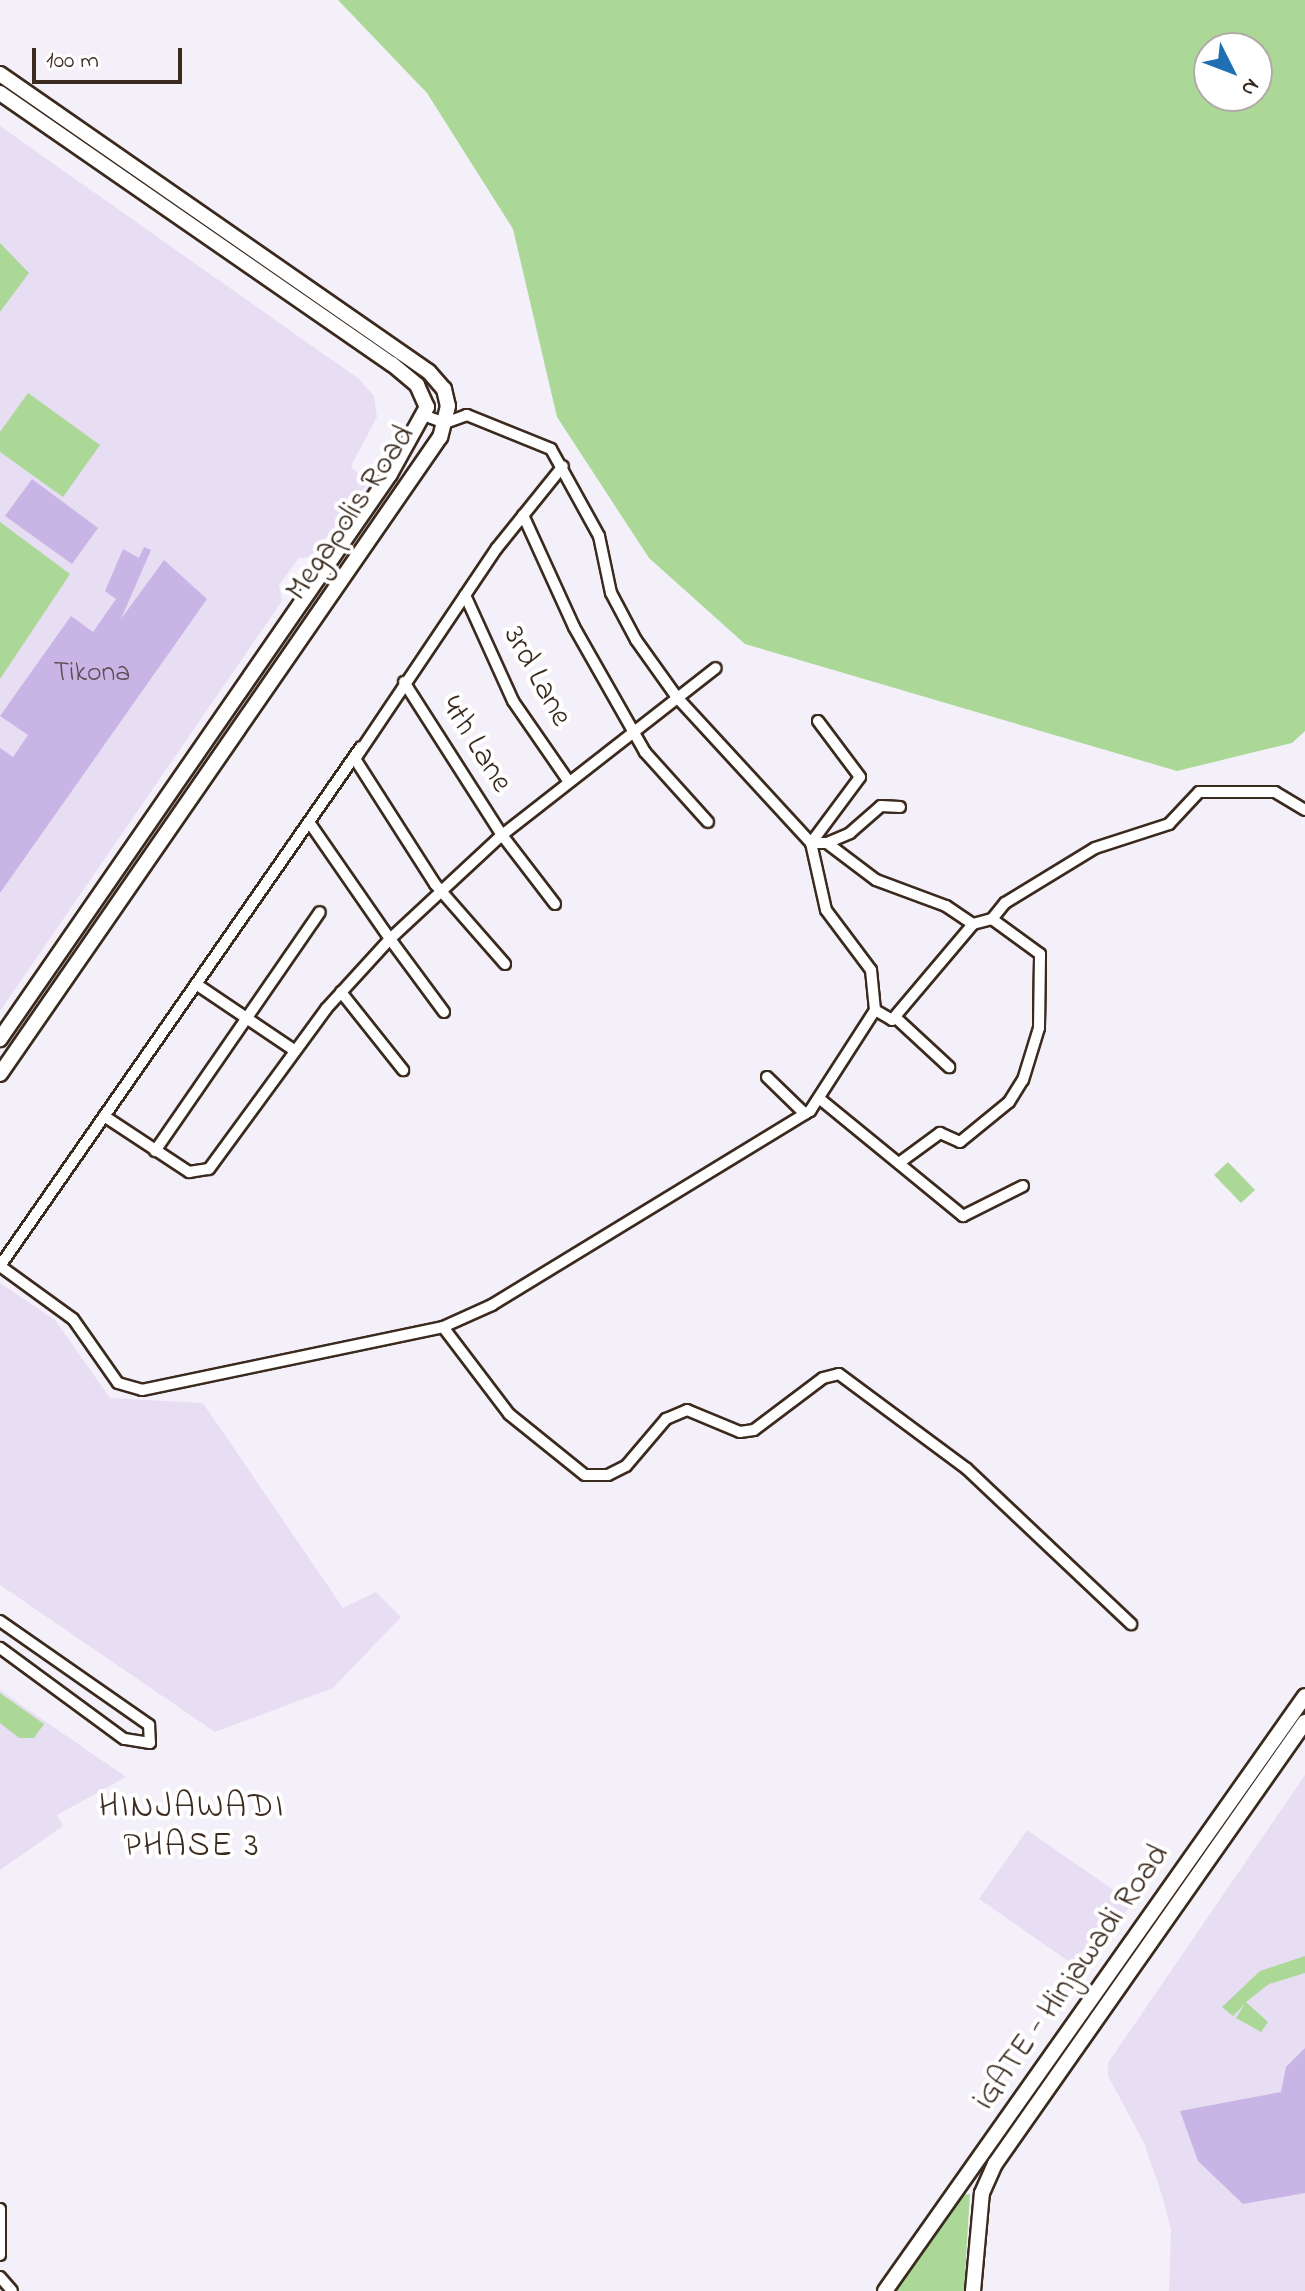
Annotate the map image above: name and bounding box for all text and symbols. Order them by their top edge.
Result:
scale bar [36,32,186,82]
north arrow [1193,32,1273,112]
text: 100 m [46,44,99,79]
text: N [1232,70,1266,103]
street label: Megapolis Road [279,419,425,609]
street label: 3rd Lane [493,620,579,734]
house number: Tikona [54,657,130,691]
street label: 4th Lane [431,690,519,800]
district label: HINJAWADI PHASE 3 [99,1788,285,1868]
street label: iGATE - Hinjawadi Road [967,1838,1179,2118]

